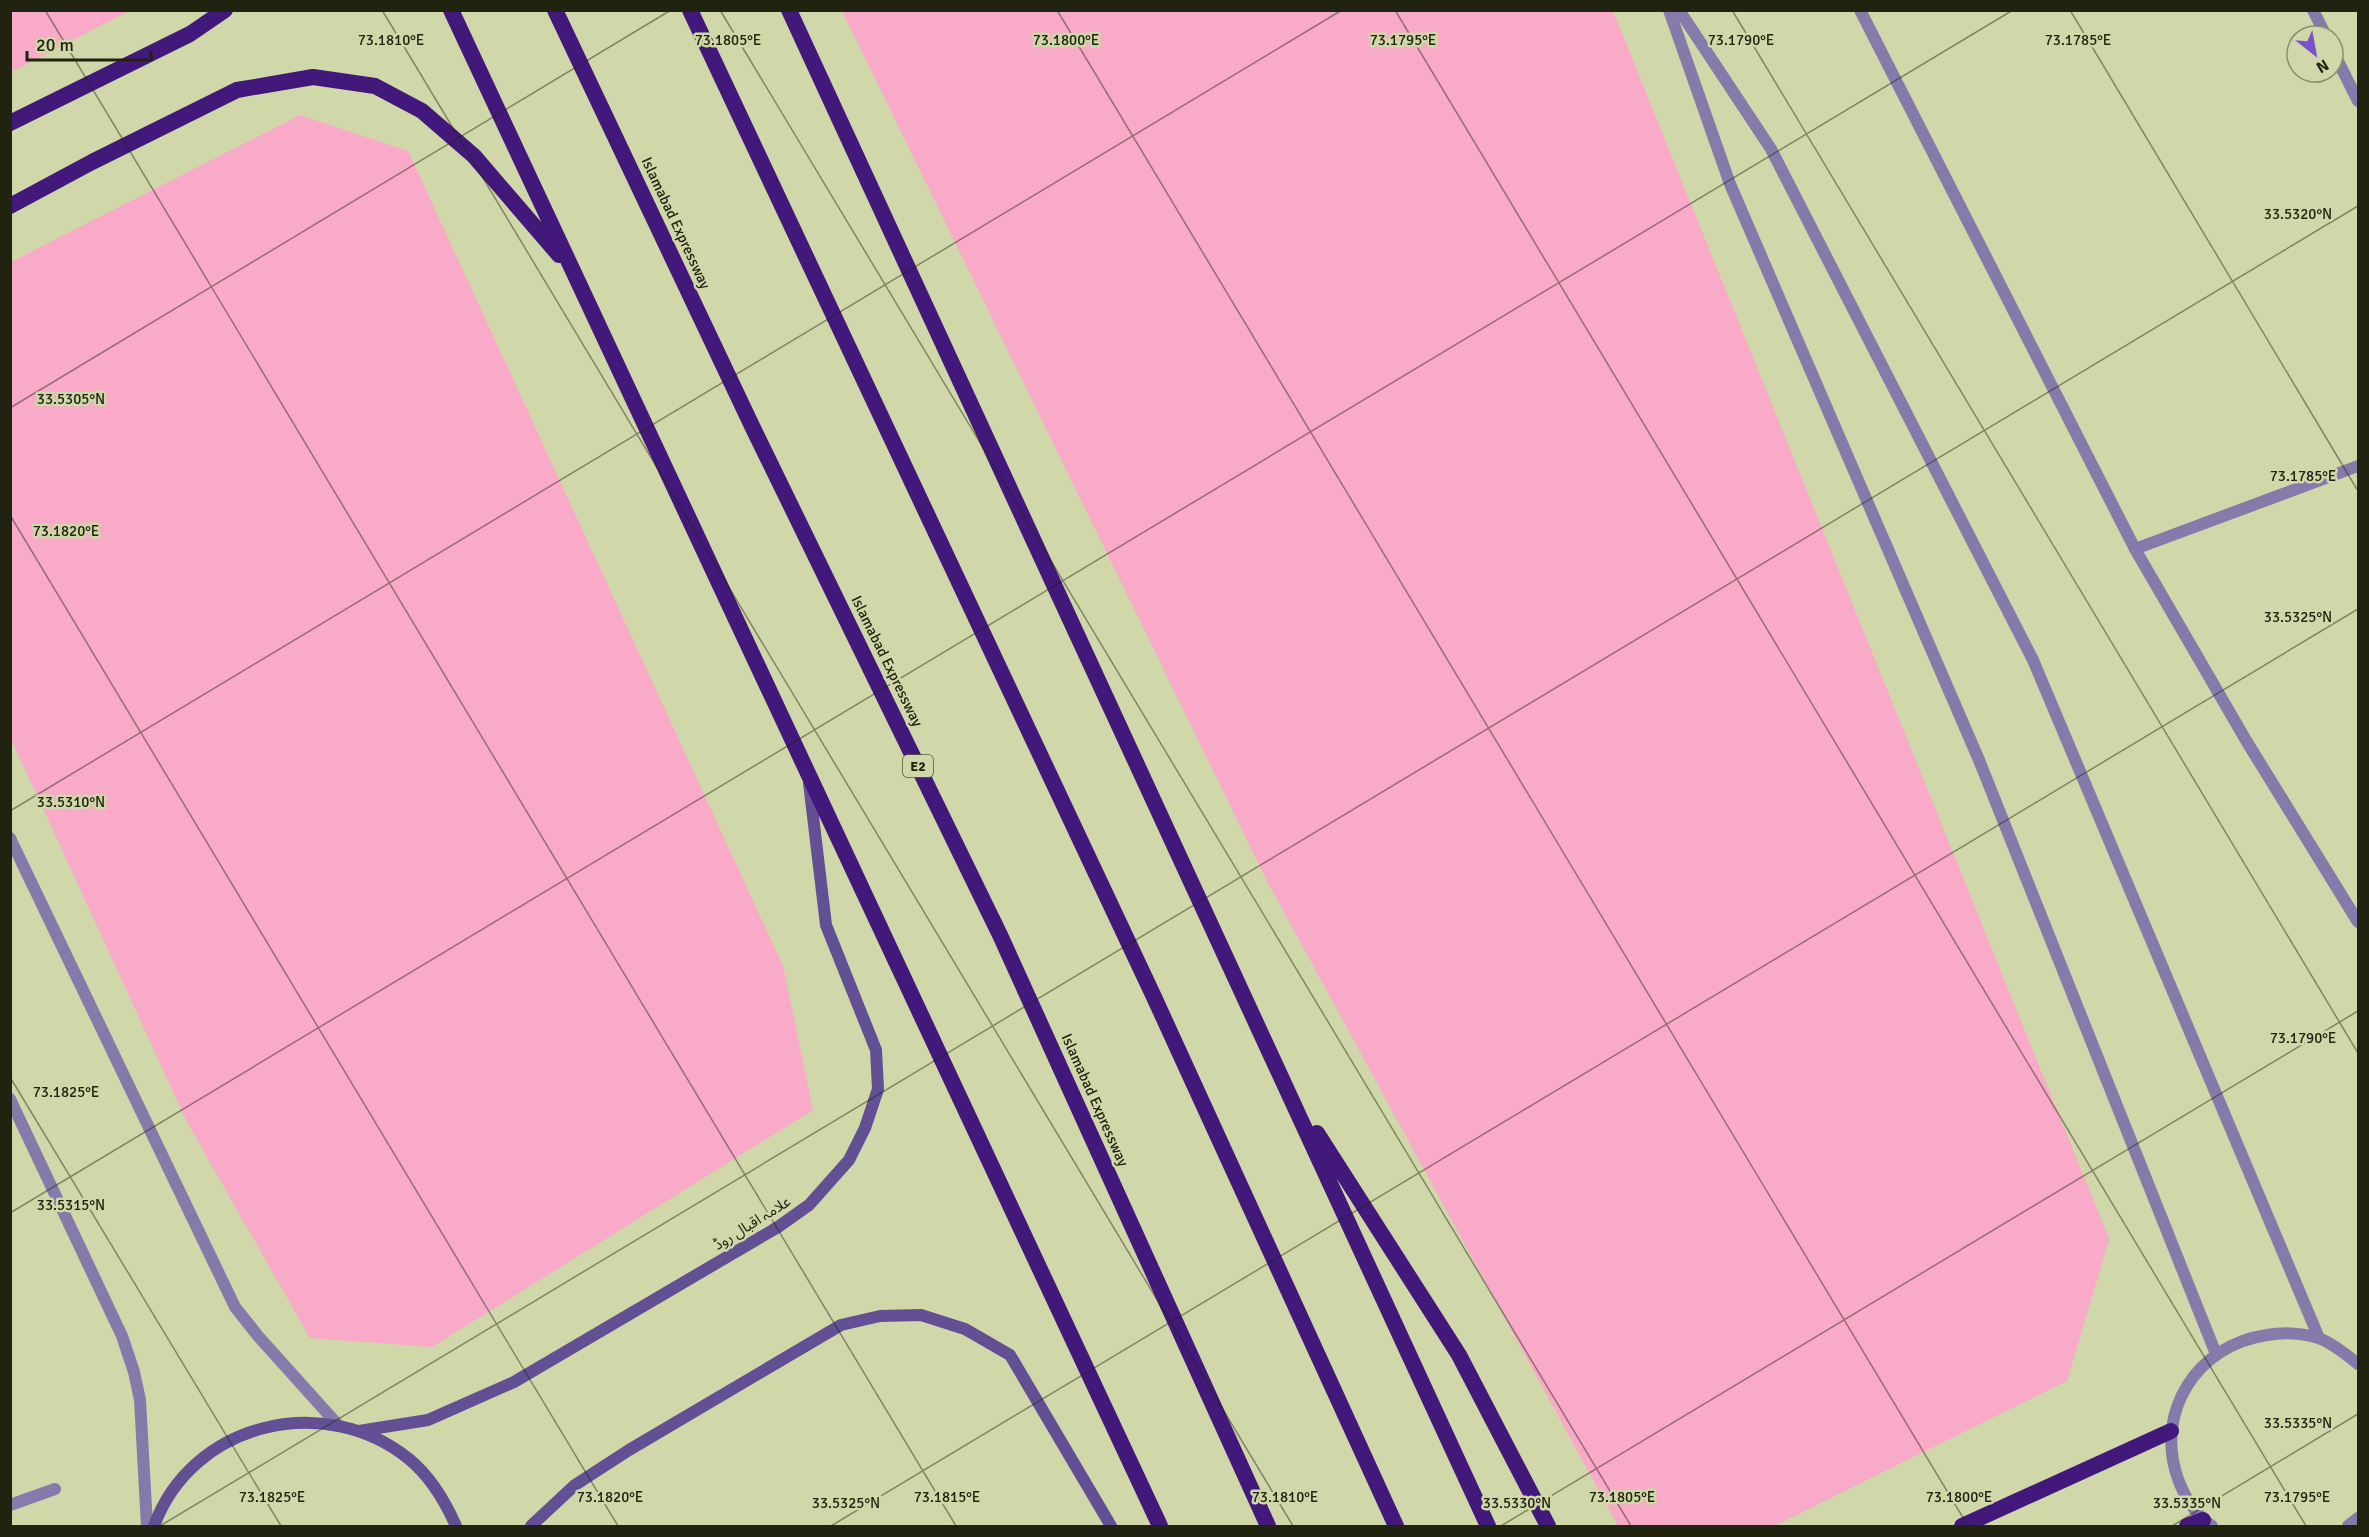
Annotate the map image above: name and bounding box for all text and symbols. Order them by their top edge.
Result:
scale bar [27,24,152,62]
north arrow [2285,24,2345,84]
text: 73.1810°E [358,31,424,49]
text: 73.1805°E [695,31,761,49]
text: 73.1800°E [1033,31,1099,49]
text: 73.1795°E [1370,31,1436,49]
text: 73.1790°E [1708,31,1774,49]
text: 73.1785°E [2045,31,2111,49]
text: 20 m [36,34,74,56]
text: N [2312,55,2332,77]
street label: Islamabad Expressway [637,154,715,292]
text: 33.5320°N [2264,205,2332,223]
text: 33.5305°N [37,390,105,408]
text: 73.1785°E [2270,467,2336,485]
text: 73.1820°E [33,522,99,540]
street label: Islamabad Expressway [847,593,927,729]
text: 33.5325°N [2264,608,2332,626]
road number: E2 [903,755,933,777]
text: 33.5310°N [37,793,105,811]
text: 73.1790°E [2270,1029,2336,1047]
street label: Islamabad Expressway [1058,1031,1132,1169]
text: 73.1825°E [33,1083,99,1101]
street label: علامہ اقبال روڈ [710,1192,794,1254]
text: 33.5315°N [37,1196,105,1214]
text: 33.5335°N [2264,1414,2332,1432]
text: 73.1825°E [239,1488,305,1506]
text: 73.1820°E [577,1488,643,1506]
text: 73.1815°E [914,1488,980,1506]
text: 73.1810°E [1252,1488,1318,1506]
text: 73.1805°E [1589,1488,1655,1506]
text: 73.1800°E [1926,1488,1992,1506]
text: 73.1795°E [2264,1488,2330,1506]
text: 33.5325°N [812,1494,880,1512]
text: 33.5330°N [1483,1494,1551,1512]
text: 33.5335°N [2153,1494,2221,1512]

